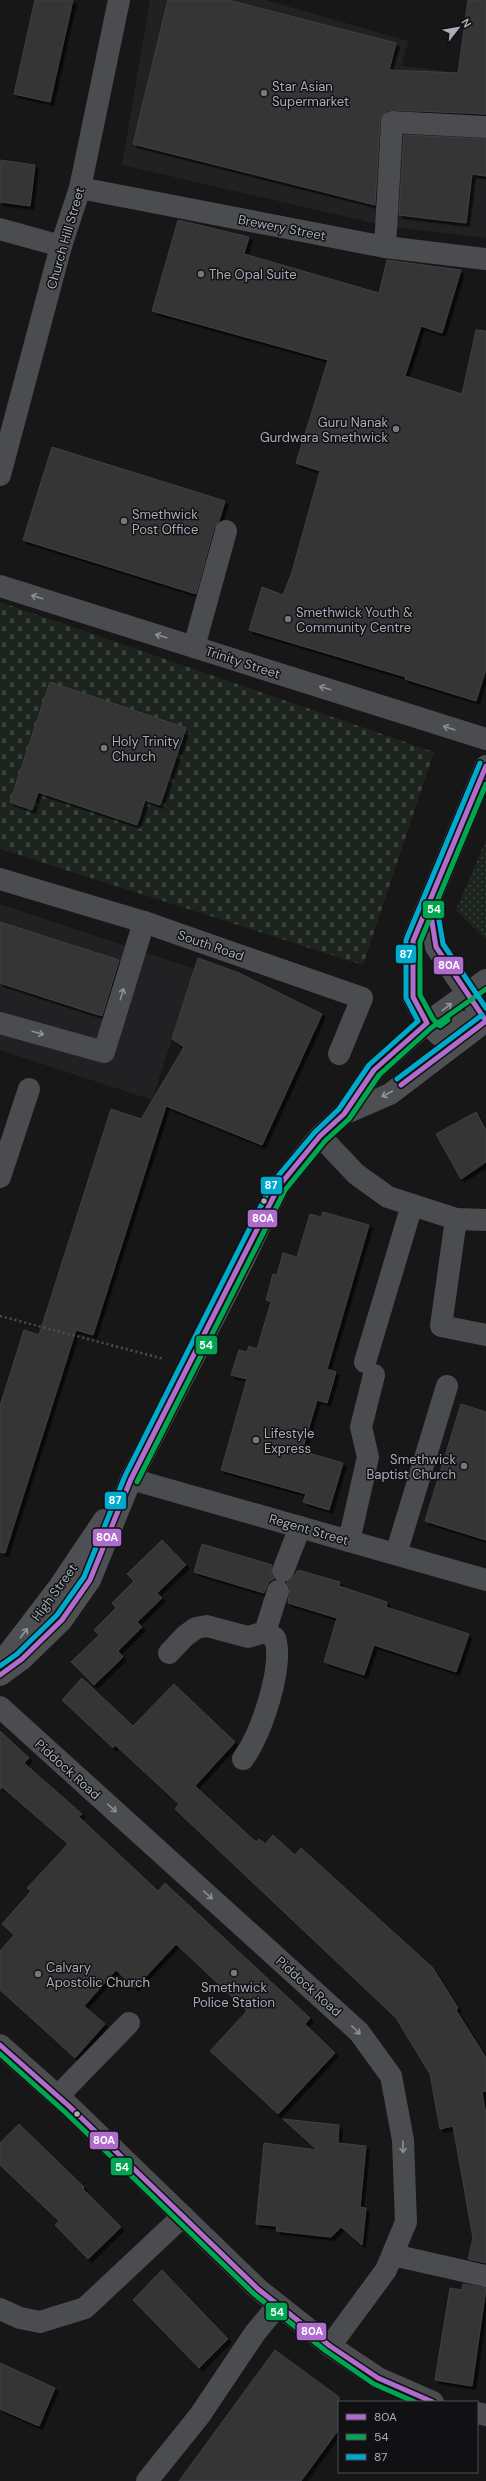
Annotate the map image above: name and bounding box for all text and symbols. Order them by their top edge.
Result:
north arrow [438,8,478,48]
text: N [459,16,475,30]
place label: Star Asian Supermarket [272,78,349,110]
marker: Star Asian Supermarket [259,88,269,98]
street label: Church Hill Street [43,185,88,291]
street label: Brewery Street [237,211,327,244]
place label: The Opal Suite [209,266,297,283]
marker: The Opal Suite [196,269,206,279]
place label: Guru Nanak Gurdwara Smethwick [260,414,388,446]
marker: Guru Nanak Gurdwara Smethwick [391,424,401,434]
place label: Smethwick Post Office [132,506,198,538]
marker: Smethwick Post Office [119,516,129,526]
one-way arrow [31,593,44,600]
place label: Smethwick Youth & Community Centre [296,604,413,636]
marker: Smethwick Youth & Community Centre [283,614,293,624]
one-way arrow [155,632,168,639]
street label: Trinity Street [203,642,282,683]
one-way arrow [319,684,332,691]
one-way arrow [443,723,455,731]
place label: Holy Trinity Church [112,733,180,765]
marker: Holy Trinity Church [99,743,109,753]
line badge: 54 [422,900,445,919]
text: 54 [427,902,441,916]
street label: South Road [175,926,246,965]
line badge: 87 [395,944,417,964]
text: 87 [400,947,412,961]
line badge: 80A [433,956,464,975]
text: 80A [438,958,460,972]
one-way arrow [119,988,126,1001]
one-way arrow [442,1003,453,1012]
one-way arrow [31,1030,44,1037]
one-way arrow [381,1091,393,1098]
line badge: 87 [260,1176,283,1195]
text: 87 [265,1178,277,1192]
unlabelled marker [259,1196,269,1206]
line badge: 80A [247,1209,278,1228]
text: 80A [252,1211,274,1225]
line badge: 54 [195,1335,218,1355]
text: 54 [199,1338,213,1352]
place label: Lifestyle Express [264,1425,314,1457]
marker: Lifestyle Express [251,1435,261,1445]
place label: Smethwick Baptist Church [366,1451,456,1483]
marker: Smethwick Baptist Church [459,1461,469,1471]
line badge: 87 [104,1491,127,1510]
text: 87 [109,1493,121,1507]
street label: Regent Street [267,1510,351,1549]
line badge: 80A [92,1528,122,1547]
text: 80A [96,1530,118,1544]
street label: High Street [28,1560,81,1624]
one-way arrow [20,1627,28,1638]
street label: Piddock Road [31,1735,104,1803]
one-way arrow [107,1803,117,1813]
one-way arrow [203,1891,213,1900]
street label: Piddock Road [272,1952,345,2020]
place label: Calvary Apostolic Church [46,1959,150,1991]
marker: Smethwick Police Station [229,1968,239,1978]
marker: Calvary Apostolic Church [33,1969,43,1979]
place label: Smethwick Police Station [193,1979,275,2011]
one-way arrow [351,2025,361,2035]
unlabelled marker [72,2109,82,2119]
line badge: 80A [89,2131,119,2150]
text: 80A [93,2133,115,2147]
one-way arrow [400,2140,407,2153]
line badge: 54 [110,2157,133,2176]
text: 54 [115,2160,129,2174]
line badge: 54 [265,2302,288,2321]
text: 54 [270,2305,284,2319]
line badge: 80A [296,2322,327,2341]
text: 80A [301,2324,323,2338]
legend [338,2401,478,2473]
text: 80A [374,2409,397,2425]
text: 54 [374,2429,389,2445]
text: 87 [374,2449,387,2465]

